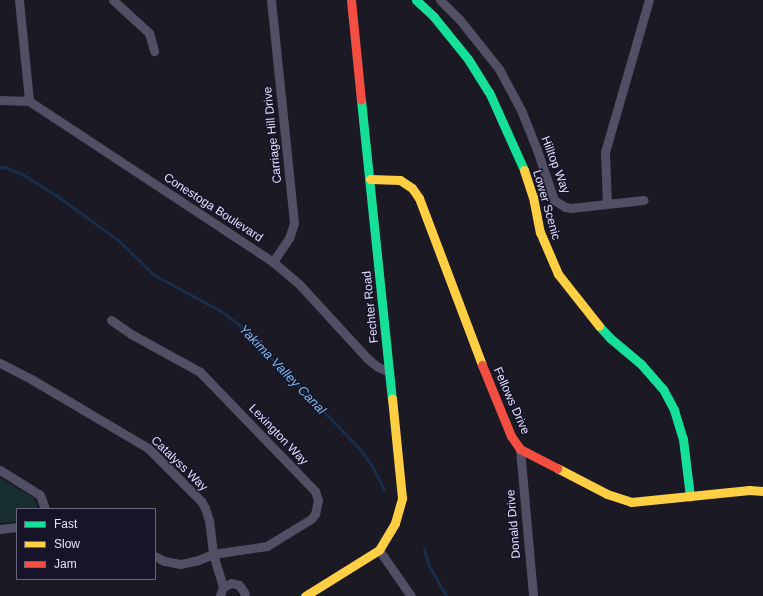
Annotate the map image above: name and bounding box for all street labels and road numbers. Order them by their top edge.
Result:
street label: Carriage Hill Drive [261,86,285,184]
street label: Hilltop Way [537,134,573,196]
street label: Lower Scenic [529,168,563,242]
street label: Conestoga Boulevard [161,171,265,245]
street label: Fechter Road [360,270,382,344]
street label: Fellows Drive [490,365,532,437]
street label: Lexington Way [245,402,311,468]
street label: Catalyss Way [148,433,210,495]
street label: Donald Drive [504,489,524,559]

